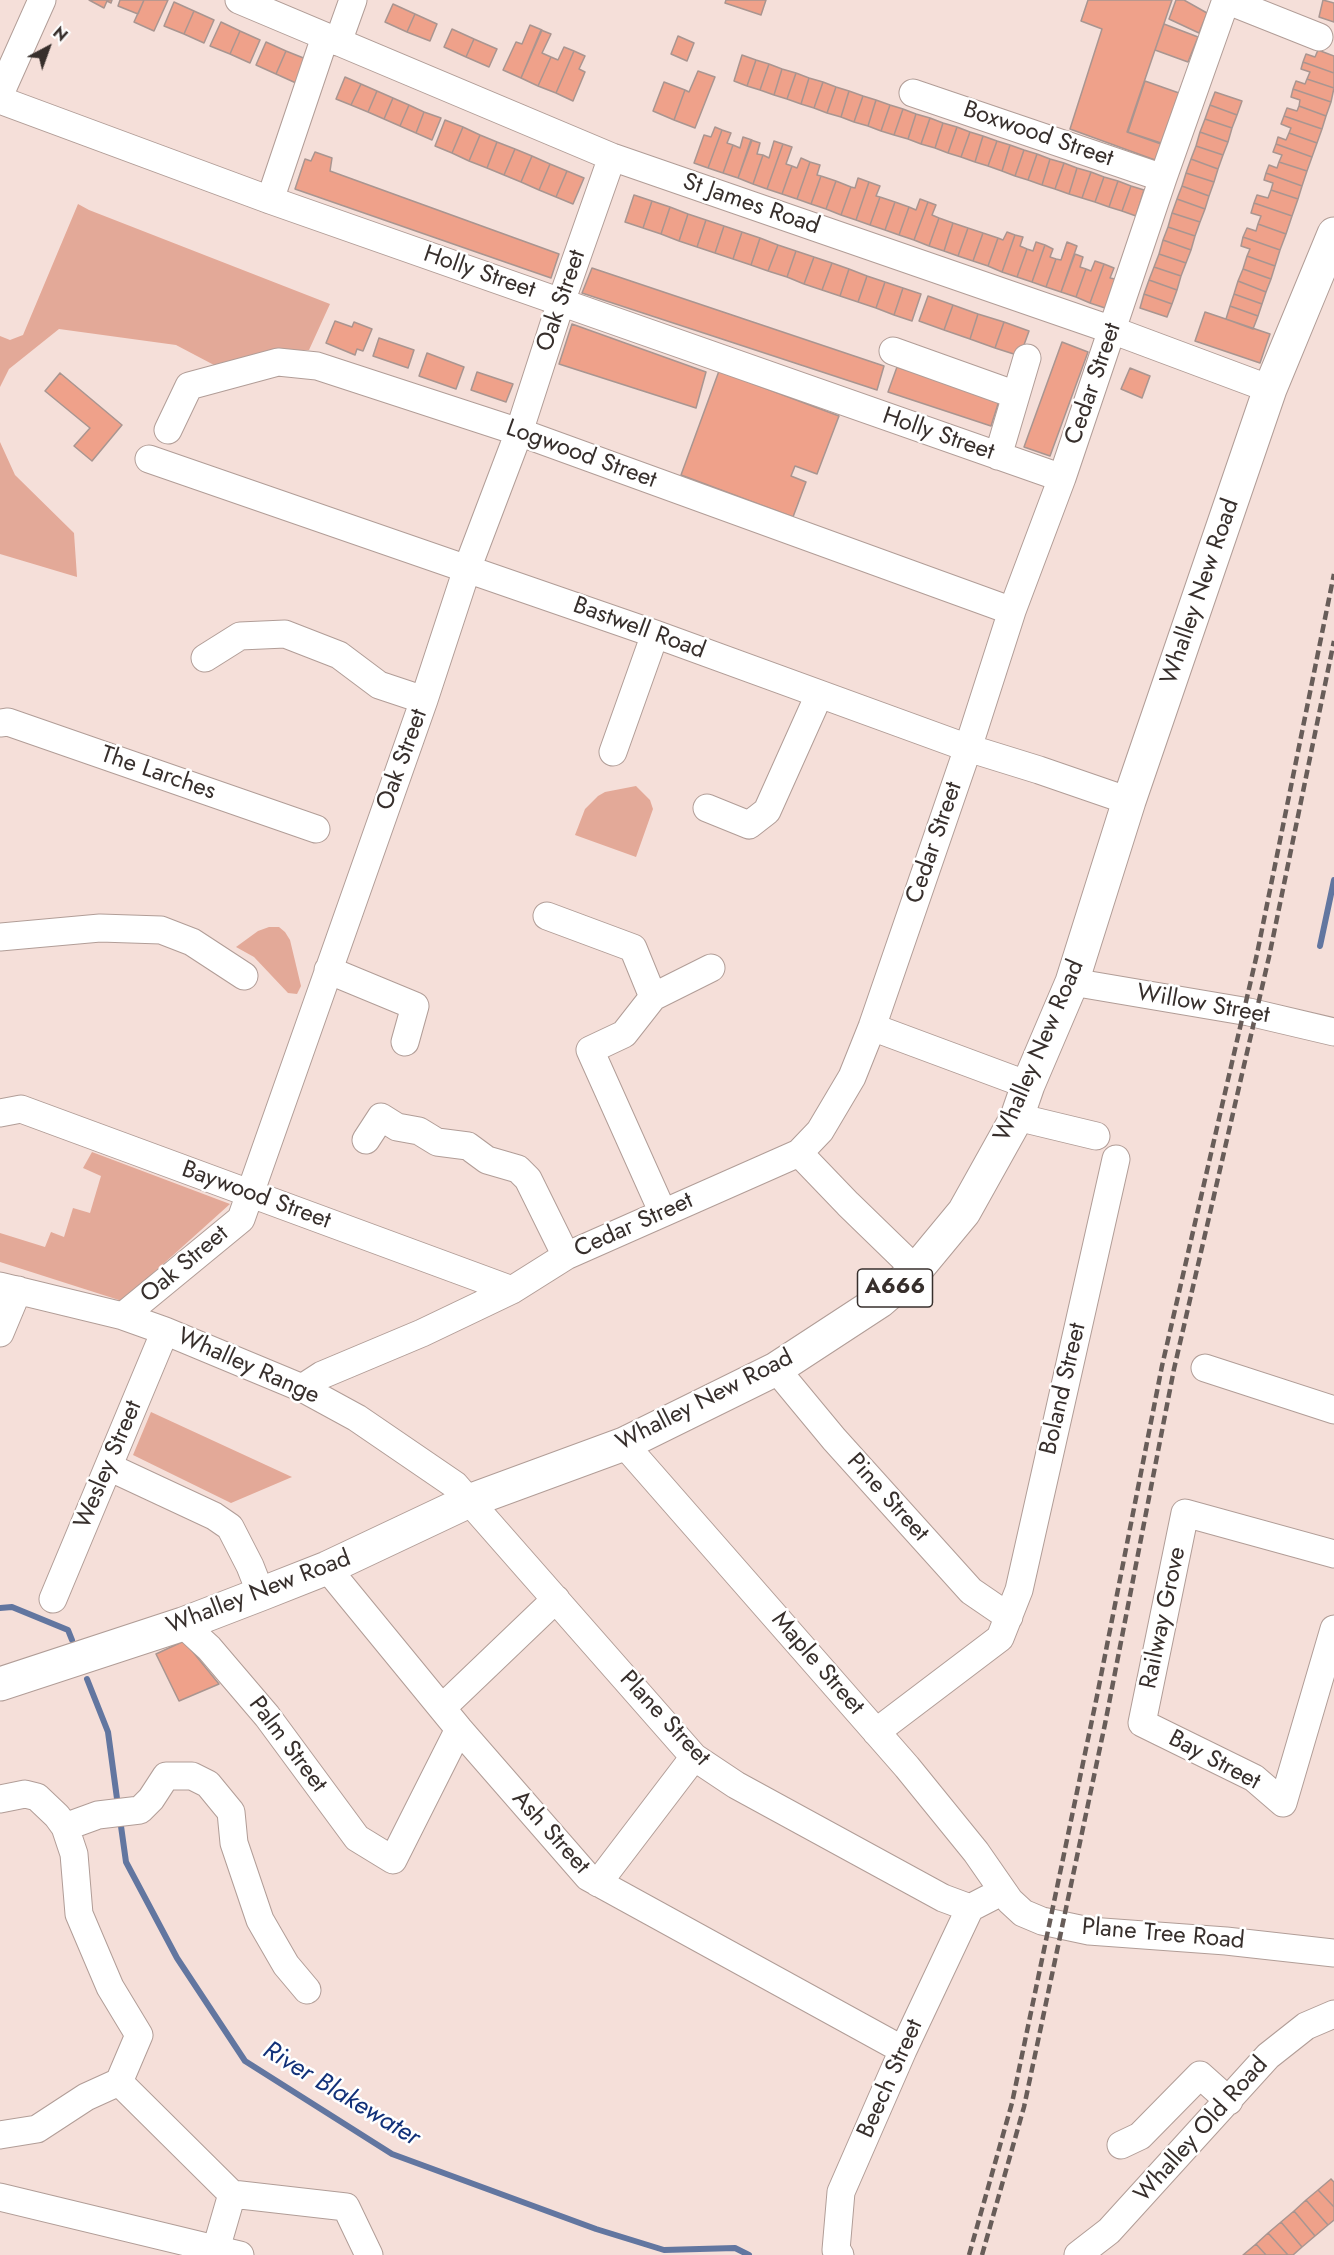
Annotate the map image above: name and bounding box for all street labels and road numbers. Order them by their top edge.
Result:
street label: Boxwood Street [959,96,1117,174]
street label: St James Road [679,168,823,242]
street label: Holly Street [419,240,539,306]
street label: Oak Street [531,246,593,356]
street label: Cedar Street [1060,319,1128,449]
street label: Holly Street [878,402,998,468]
street label: Logwood Street [502,414,660,496]
street label: Whalley New Road [1156,495,1246,689]
street label: Bastwell Road [569,592,709,666]
street label: Oak Street [371,705,435,815]
street label: The Larches [97,741,219,807]
street label: Cedar Street [901,778,969,908]
street label: Whalley New Road [989,956,1091,1146]
street label: Willow Street [1134,979,1272,1031]
street label: Baywood Street [178,1156,334,1236]
street label: Cedar Street [570,1187,698,1265]
street label: Oak Street [135,1220,235,1310]
road number: A666 [858,1269,932,1307]
street label: Boland Street [1035,1320,1093,1458]
street label: Whalley Range [173,1323,323,1411]
street label: Whalley New Road [612,1344,798,1458]
street label: Wesley Street [69,1397,149,1533]
street label: Pine Street [840,1448,934,1548]
street label: Whalley New Road [163,1545,355,1641]
street label: Railway Grove [1135,1545,1193,1691]
street label: Maple Street [764,1607,870,1721]
street label: Plane Street [613,1665,715,1773]
street label: Palm Street [242,1691,332,1799]
street label: Bay Street [1163,1725,1265,1797]
street label: Ash Street [505,1785,595,1881]
street label: Plane Tree Road [1080,1914,1246,1956]
street label: Beech Street [852,2015,930,2143]
street label: Whalley Old Road [1129,2051,1275,2209]

